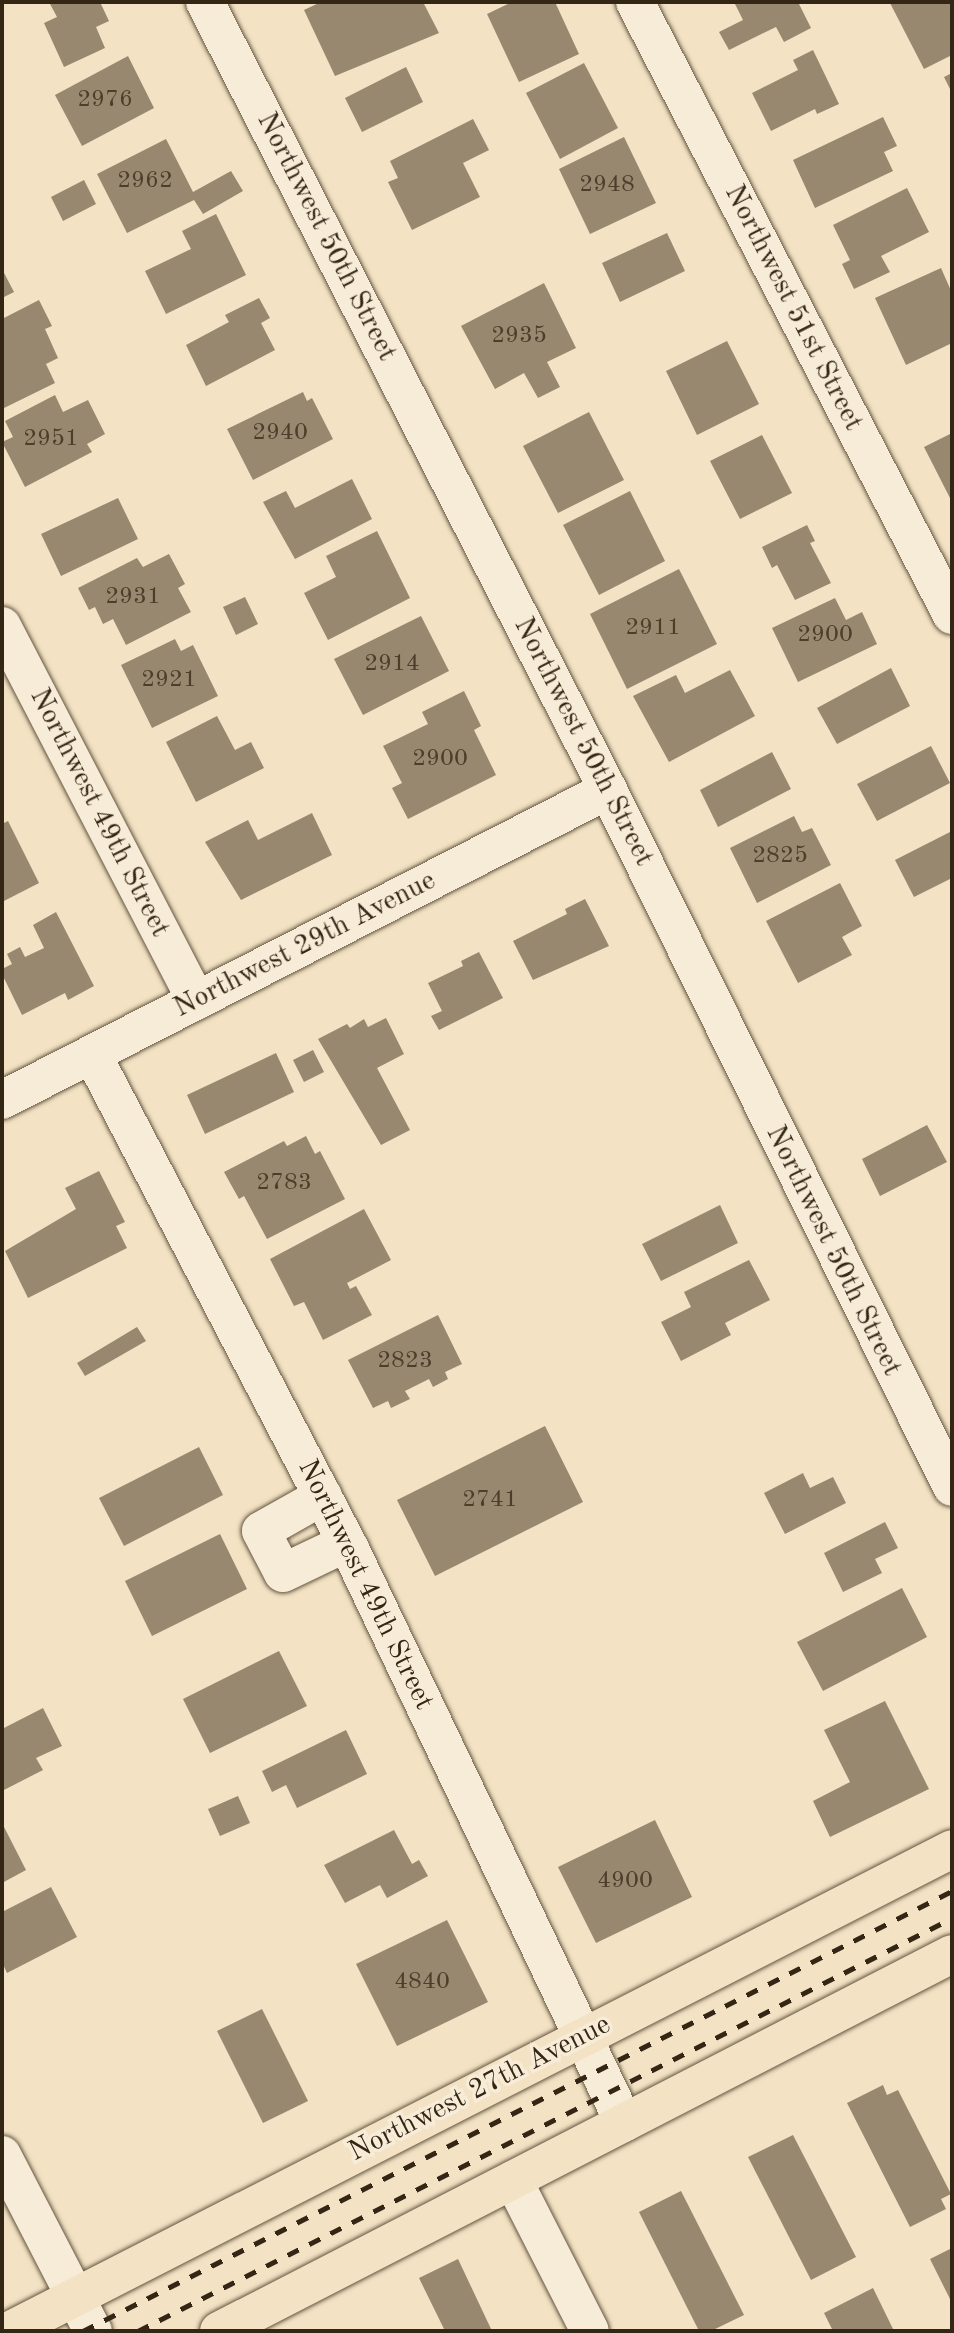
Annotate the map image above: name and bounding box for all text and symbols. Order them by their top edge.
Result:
house number: 2976 [77,87,133,115]
street label: Northwest 50th Street [249,107,403,367]
house number: 2962 [117,168,173,196]
house number: 2948 [579,172,635,200]
street label: Northwest 51st Street [716,179,870,437]
house number: 2935 [491,323,547,351]
house number: 2940 [252,420,308,448]
house number: 2951 [23,426,79,454]
house number: 2931 [105,584,161,612]
street label: Northwest 50th Street [506,612,660,872]
house number: 2911 [625,615,681,643]
house number: 2900 [797,622,853,650]
house number: 2914 [364,651,420,679]
house number: 2921 [141,667,197,695]
street label: Northwest 49th Street [22,683,176,943]
house number: 2900 [412,746,468,774]
house number: 2825 [752,843,808,871]
street label: Northwest 29th Avenue [168,864,442,1026]
street label: Northwest 50th Street [758,1120,908,1382]
house number: 2783 [256,1170,312,1198]
house number: 2823 [377,1348,433,1376]
street label: Northwest 49th Street [290,1454,440,1716]
house number: 2741 [462,1487,518,1515]
house number: 4900 [597,1868,653,1896]
house number: 4840 [394,1969,450,1997]
street label: Northwest 27th Avenue [343,2008,617,2170]

